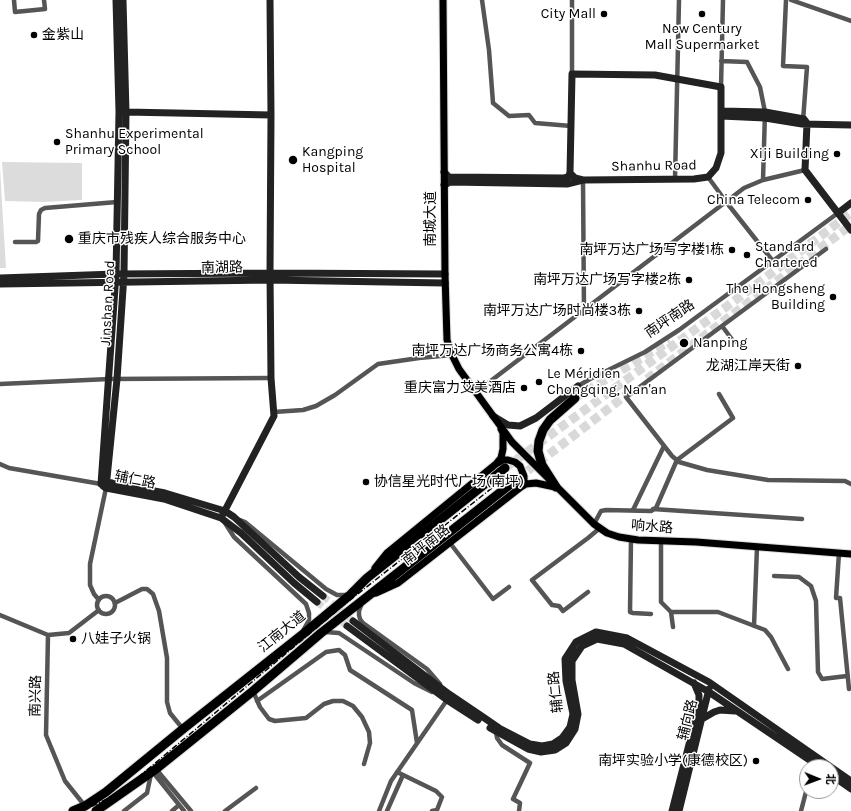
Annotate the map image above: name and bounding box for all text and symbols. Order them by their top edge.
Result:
place label: City Mall [541,6,596,22]
marker: City Mall [599,9,609,19]
marker: New Century Mall Supermarket [697,9,707,19]
place label: New Century Mall Supermarket [645,21,759,54]
place label: 金紫山 [42,27,84,43]
marker: 金紫山 [29,30,39,40]
place label: Shanhu Experimental Primary School [65,126,204,158]
marker: Shanhu Experimental Primary School [52,137,62,147]
place label: Kangping Hospital [302,144,363,176]
place label: Xiji Building [750,146,829,162]
marker: Xiji Building [832,149,842,159]
marker: Kangping Hospital [287,154,299,166]
street label: Shanhu Road [611,157,697,175]
street label: 南城大道 [423,191,439,247]
place label: China Telecom [707,192,800,208]
marker: China Telecom [803,195,813,205]
place label: 重庆市残疾人综合服务中心 [78,231,246,247]
marker: 重庆市残疾人综合服务中心 [63,233,75,245]
place label: Standard Chartered [755,239,818,272]
place label: 南坪万达广场写字楼1栋 [579,242,724,258]
marker: 南坪万达广场写字楼1栋 [727,245,737,255]
marker: Standard Chartered [742,250,752,260]
street label: 南湖路 [201,259,243,277]
street label: Jinshan Road [97,260,119,346]
place label: 南坪万达广场写字楼2栋 [533,272,681,288]
marker: 南坪万达广场写字楼2栋 [684,275,694,285]
place label: The Hongsheng Building [726,281,825,314]
marker: The Hongsheng Building [828,292,838,302]
street label: 南坪南路 [642,296,698,342]
place label: 南坪万达广场时尚楼3栋 [483,303,631,319]
marker: 南坪万达广场时尚楼3栋 [634,306,644,316]
place label: Nanping [693,335,747,351]
marker: Nanping [678,337,690,349]
place label: 南坪万达广场商务公寓4栋 [411,343,573,359]
marker: 南坪万达广场商务公寓4栋 [576,346,586,356]
place label: 龙湖江岸天街 [706,358,790,374]
marker: 龙湖江岸天街 [793,361,803,371]
place label: Le Méridien Chongqing, Nan'an [547,366,667,398]
marker: Le Méridien Chongqing, Nan'an [534,377,544,387]
place label: 重庆富力艾美酒店 [404,380,516,396]
marker: 重庆富力艾美酒店 [519,383,529,393]
street label: 辅仁路 [113,468,157,492]
place label: 协信星光时代广场(南坪) [374,474,524,490]
marker: 协信星光时代广场(南坪) [361,477,371,487]
street label: 响水路 [630,517,674,537]
street label: 南坪南路 [399,521,453,569]
street label: 江南大道 [255,608,309,656]
place label: 八娃子火锅 [81,631,151,647]
marker: 八娃子火锅 [68,634,78,644]
street label: 辅仁路 [545,670,567,714]
street label: 南兴路 [27,675,45,717]
street label: 辅向路 [675,698,701,742]
place label: 南坪实验小学(康德校区) [598,753,748,769]
marker: 南坪实验小学(康德校区) [751,756,761,766]
north arrow [799,759,839,799]
text: 北 [824,774,837,785]

